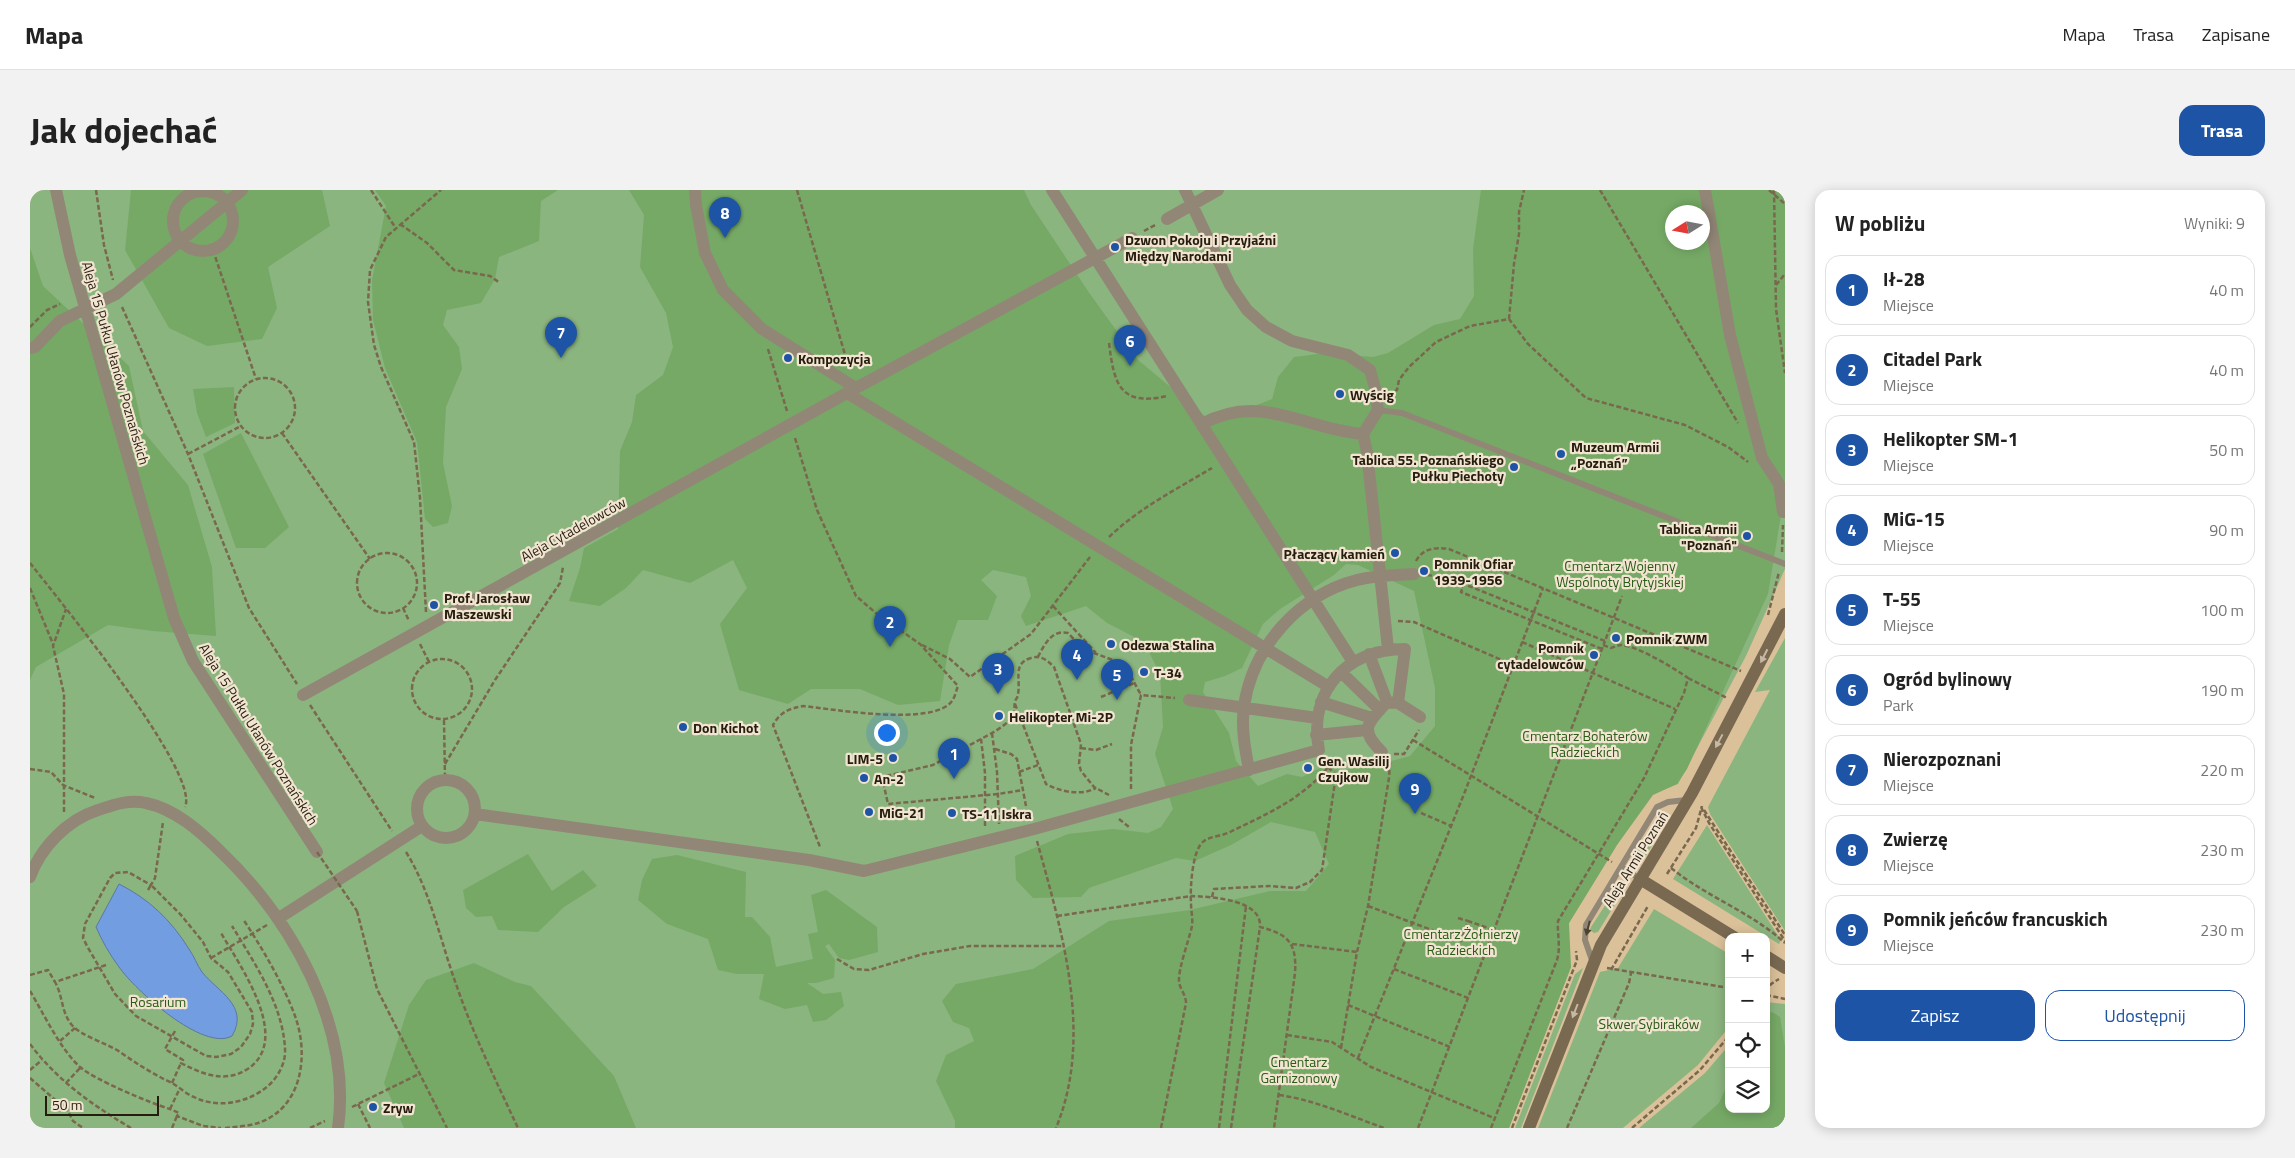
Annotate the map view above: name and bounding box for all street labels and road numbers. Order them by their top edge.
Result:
street label: Aleja 15 Pułku Ułanów Poznańskich [77,259,155,467]
street label: Aleja Cytadelowców [517,491,630,567]
street label: Aleja 15 Pułku Ułanów Poznańskich [194,639,324,829]
street label: Aleja Armii Poznań [1597,807,1673,911]

